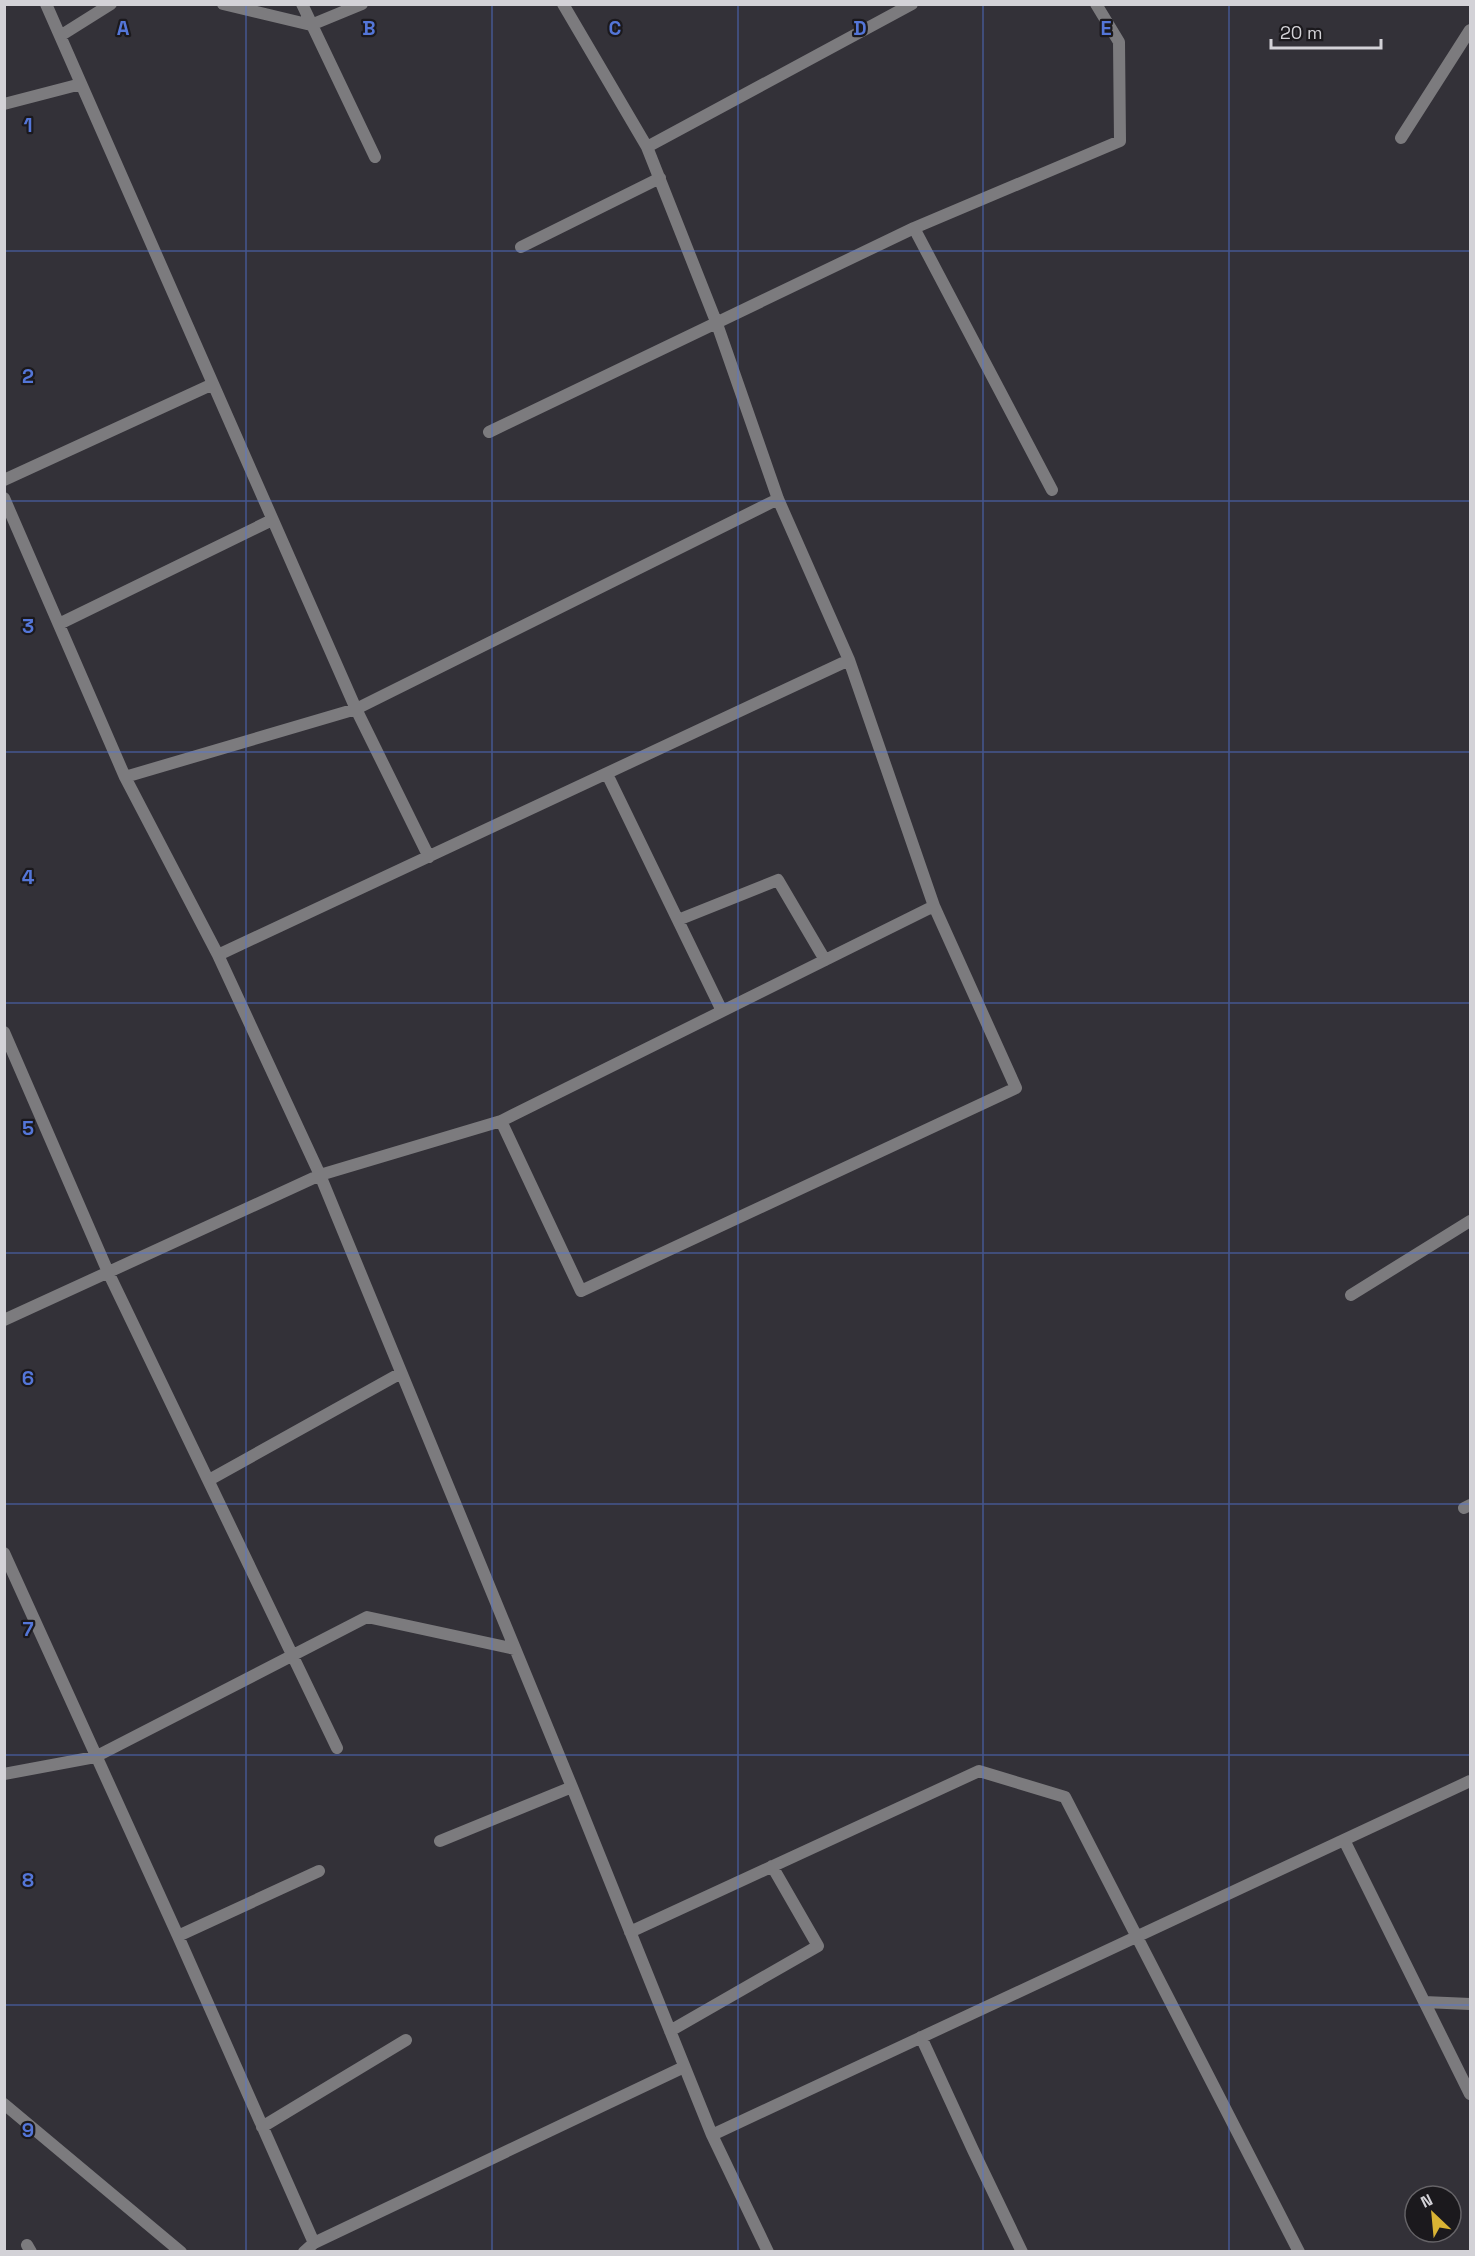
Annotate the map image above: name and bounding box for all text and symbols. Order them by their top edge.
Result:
scale bar [1271,12,1380,50]
text: A [117,15,130,41]
text: B [362,15,376,41]
text: C [609,15,622,41]
text: D [853,15,867,41]
text: E [1100,15,1112,41]
text: 20 m [1280,21,1323,44]
text: 1 [23,112,33,138]
text: 2 [22,363,34,389]
text: 3 [22,613,34,639]
text: 4 [22,864,35,890]
text: 5 [22,1115,34,1141]
text: 6 [22,1365,34,1391]
text: 7 [22,1616,34,1642]
text: 8 [22,1867,34,1893]
text: 9 [22,2117,34,2143]
north arrow [1403,2184,1463,2244]
text: N [1417,2189,1436,2213]

